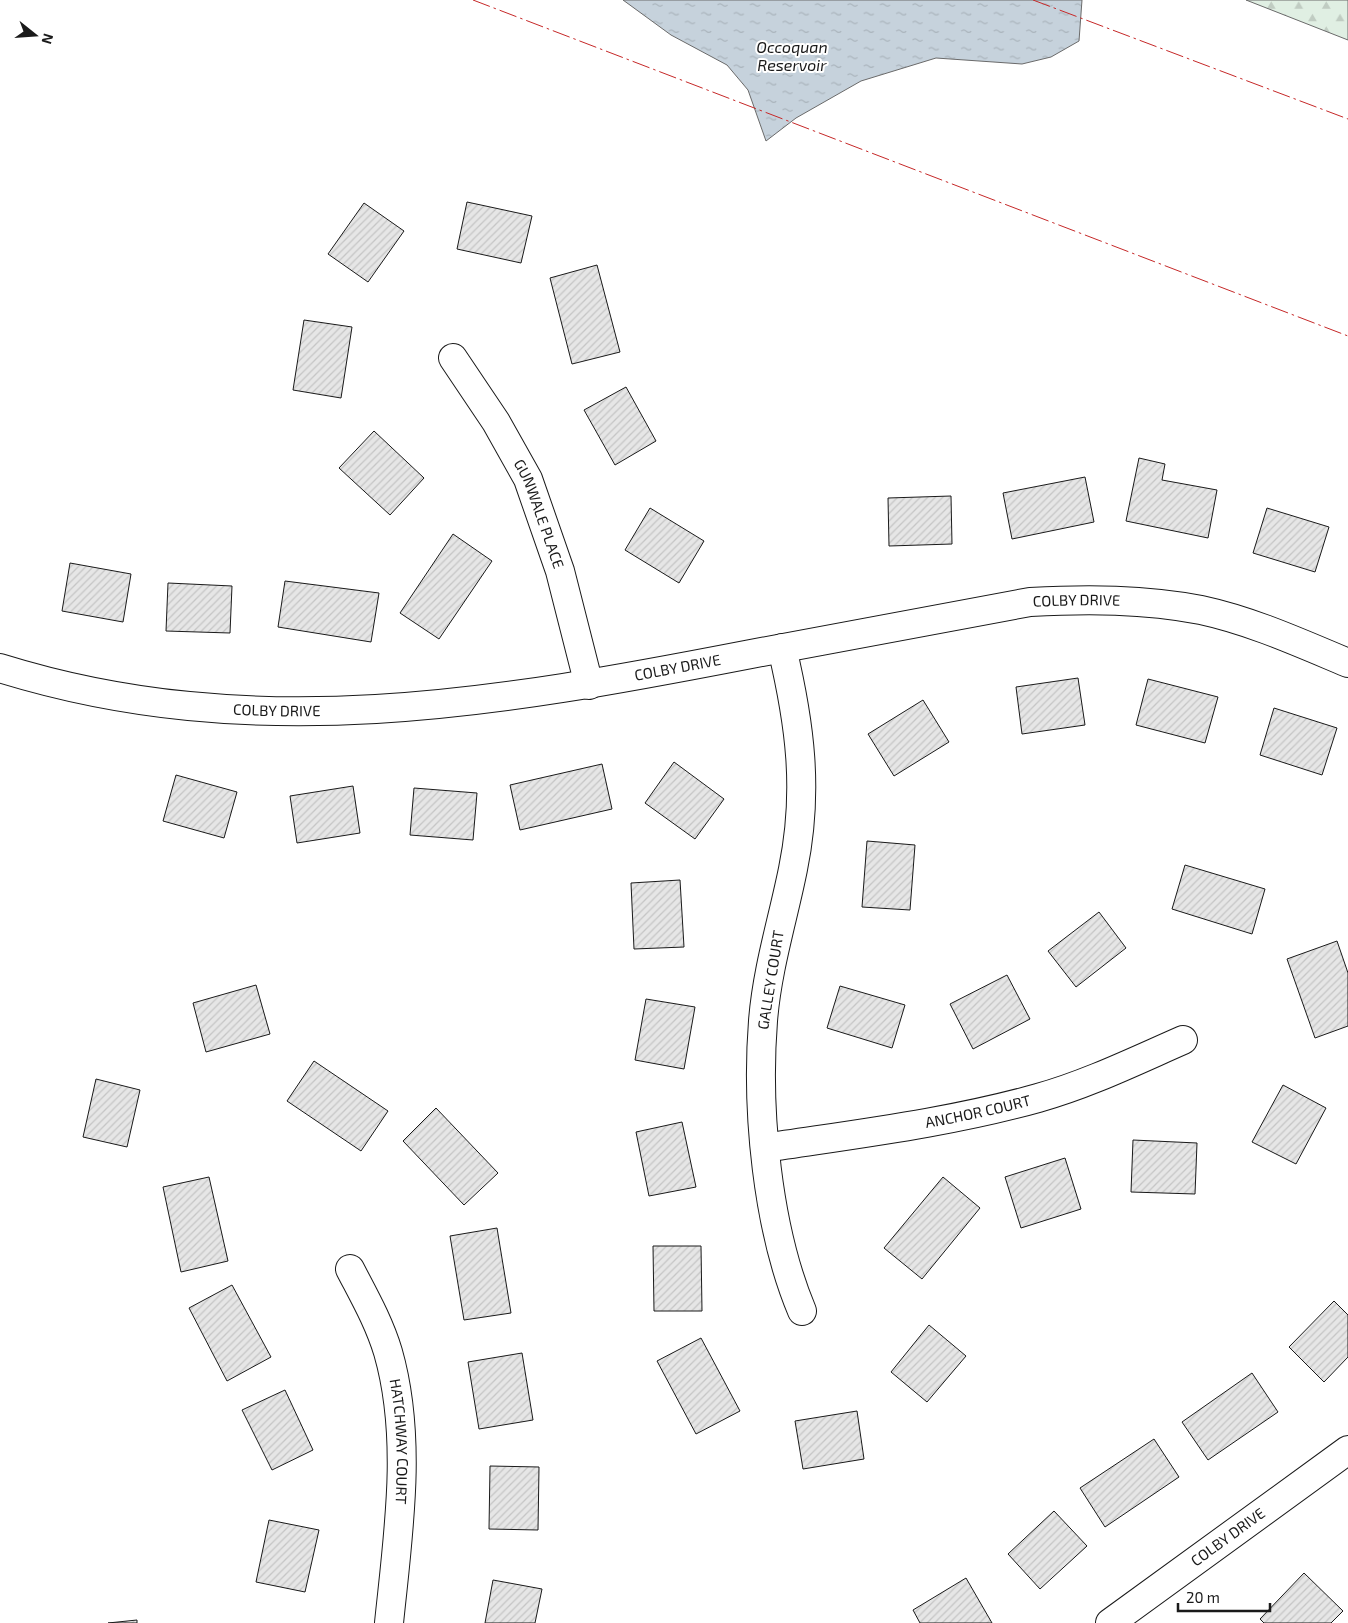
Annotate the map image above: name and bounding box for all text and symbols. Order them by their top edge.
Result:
north arrow [10,10,60,60]
text: N [38,32,58,46]
water label: Occoquan Reservoir [756,37,828,74]
street label: GUNWALE PLACE [511,456,568,571]
street label: COLBY DRIVE [1032,590,1121,610]
street label: COLBY DRIVE [633,650,722,684]
street label: COLBY DRIVE [233,699,321,719]
street label: GALLEY COURT [753,929,787,1031]
street label: ANCHOR COURT [924,1090,1033,1131]
street label: HATCHWAY COURT [387,1377,412,1505]
street label: COLBY DRIVE [1187,1503,1268,1569]
scale bar [1178,1580,1270,1612]
text: 20 m [1186,1588,1220,1606]

